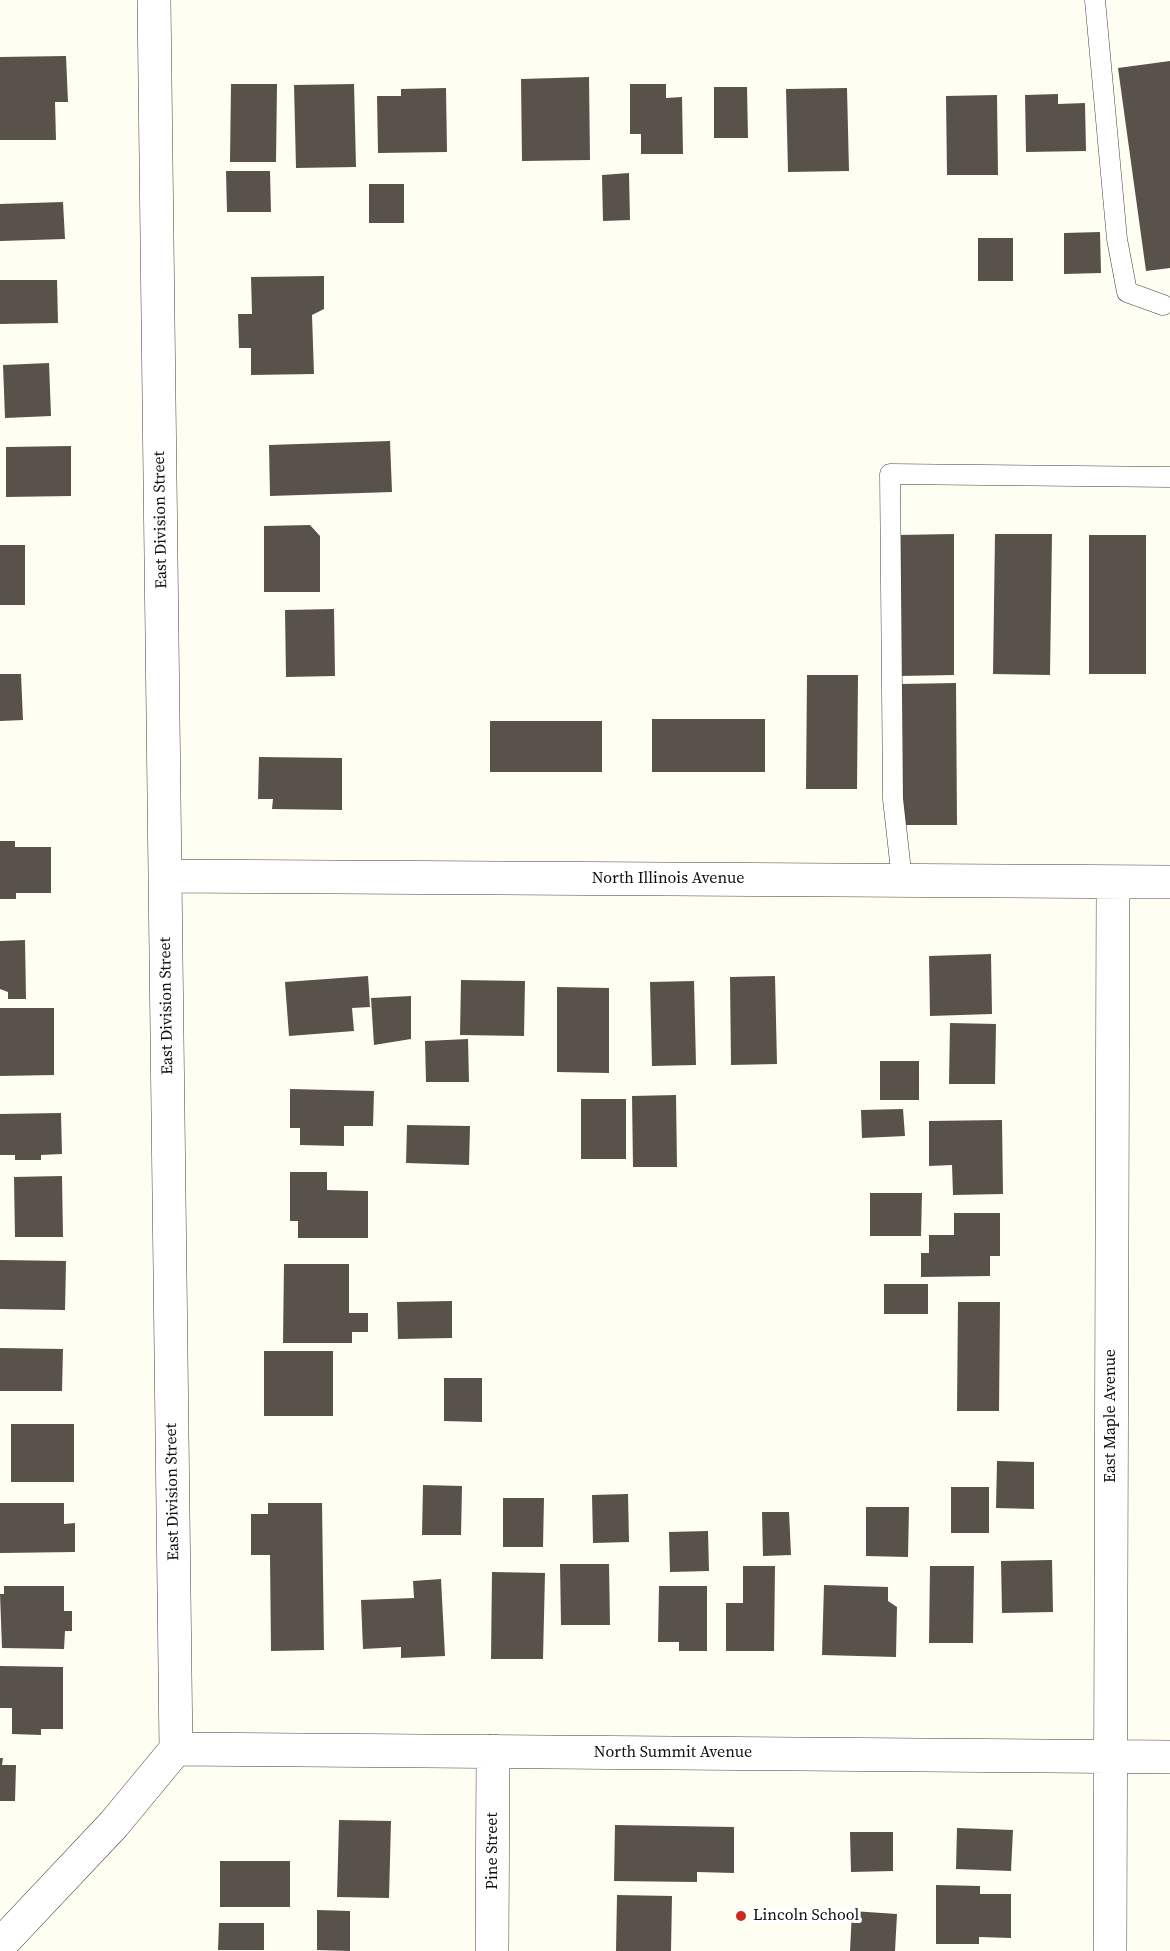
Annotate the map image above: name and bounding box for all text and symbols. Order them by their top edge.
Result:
street label: East Division Street [150,451,172,589]
street label: North Illinois Avenue [592,869,744,889]
street label: East Division Street [156,937,178,1075]
street label: East Maple Avenue [1101,1349,1121,1483]
street label: East Division Street [162,1423,184,1561]
street label: North Summit Avenue [594,1743,752,1763]
street label: Pine Street [483,1812,503,1890]
place label: Lincoln School [753,1906,859,1926]
marker: Lincoln School [734,1909,748,1923]

